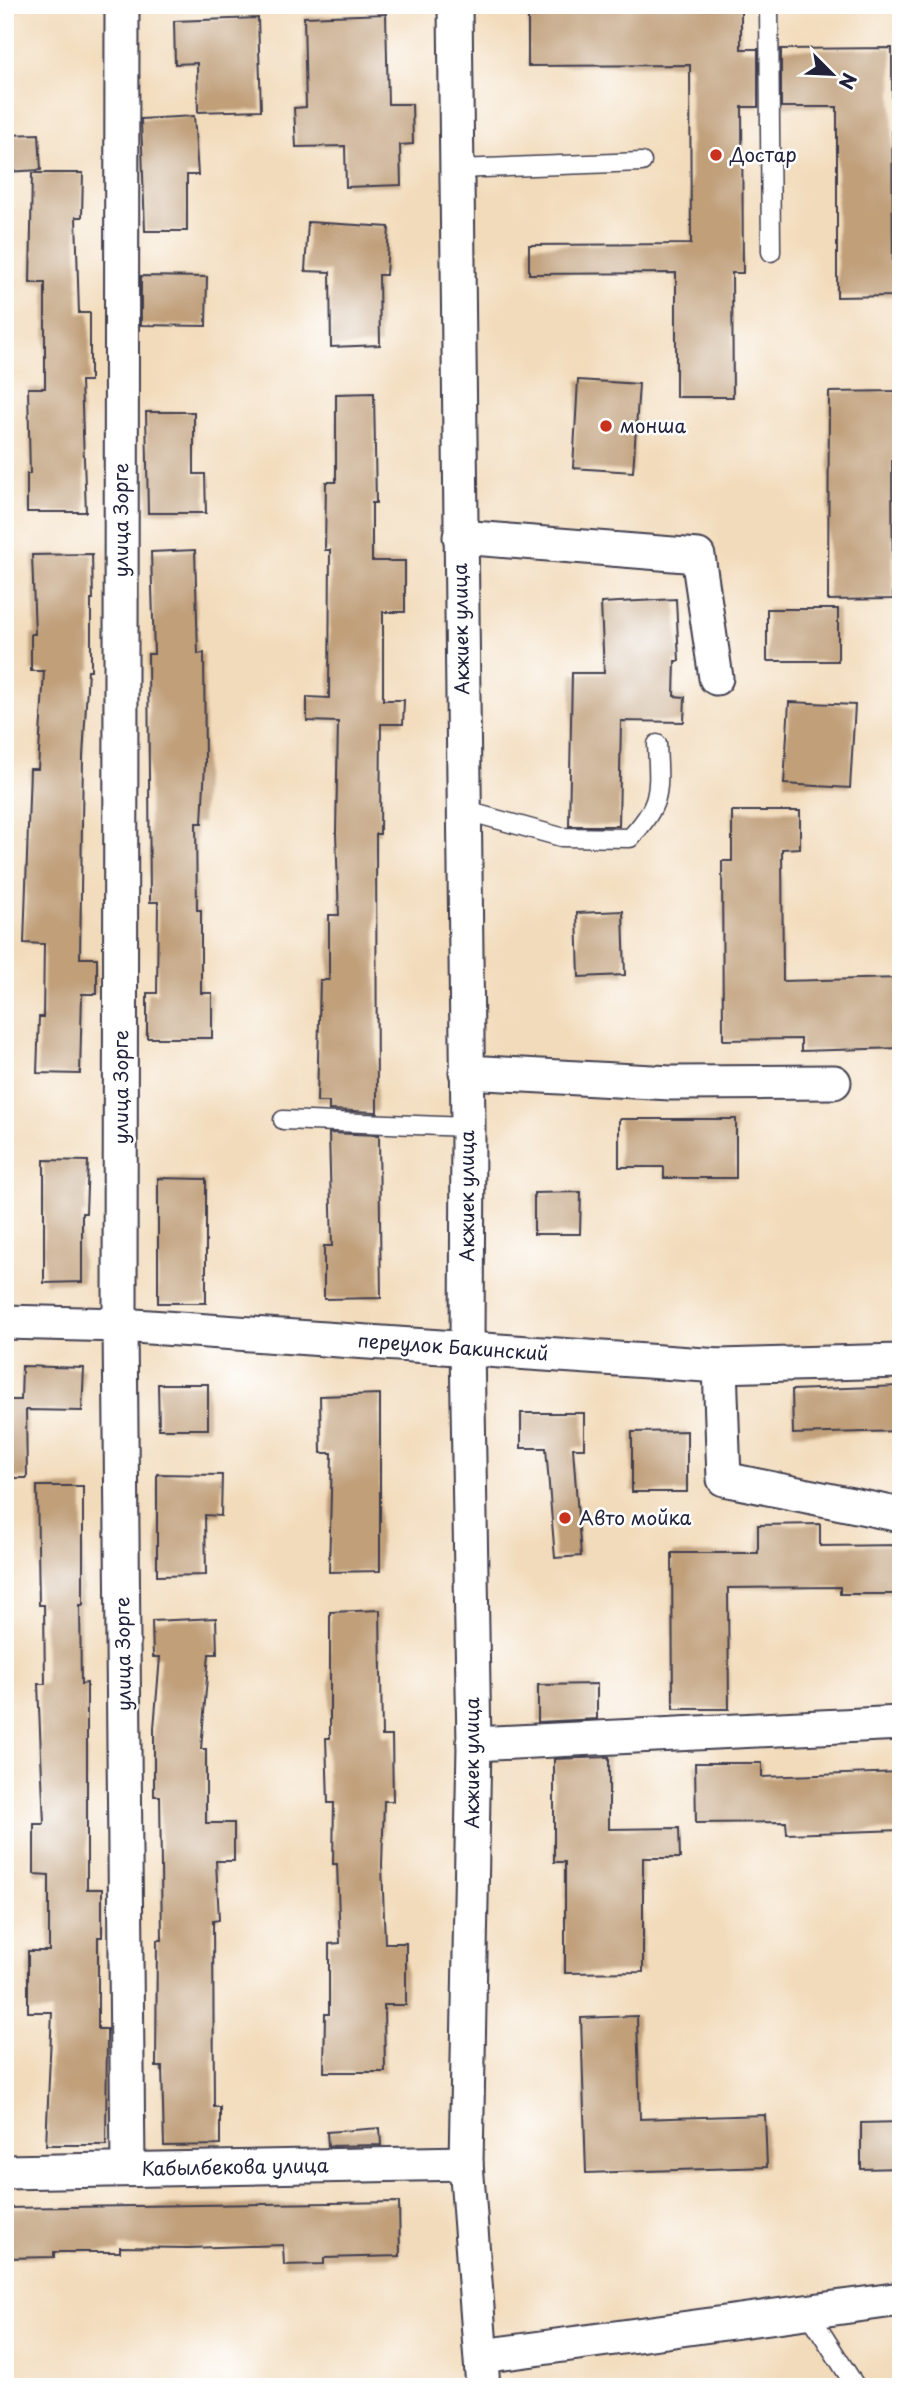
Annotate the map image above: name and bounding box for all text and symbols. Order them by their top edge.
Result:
north arrow [797,38,867,108]
text: N [833,69,864,94]
place label: Достар [729,140,797,168]
marker: Достар [708,147,724,163]
place label: монша [620,411,686,439]
marker: монша [598,418,614,434]
street label: улица Зорге [106,463,134,577]
street label: Акжиек улица [445,563,475,695]
street label: улица Зорге [106,1030,134,1144]
street label: Акжиек улица [452,1130,480,1262]
street label: переулок Бакинский [357,1325,549,1367]
place label: Авто мойка [579,1503,691,1531]
marker: Авто мойка [557,1510,573,1526]
street label: улица Зорге [107,1597,137,1711]
street label: Акжиек улица [457,1697,485,1829]
street label: Кабылбекова улица [141,2150,329,2182]

